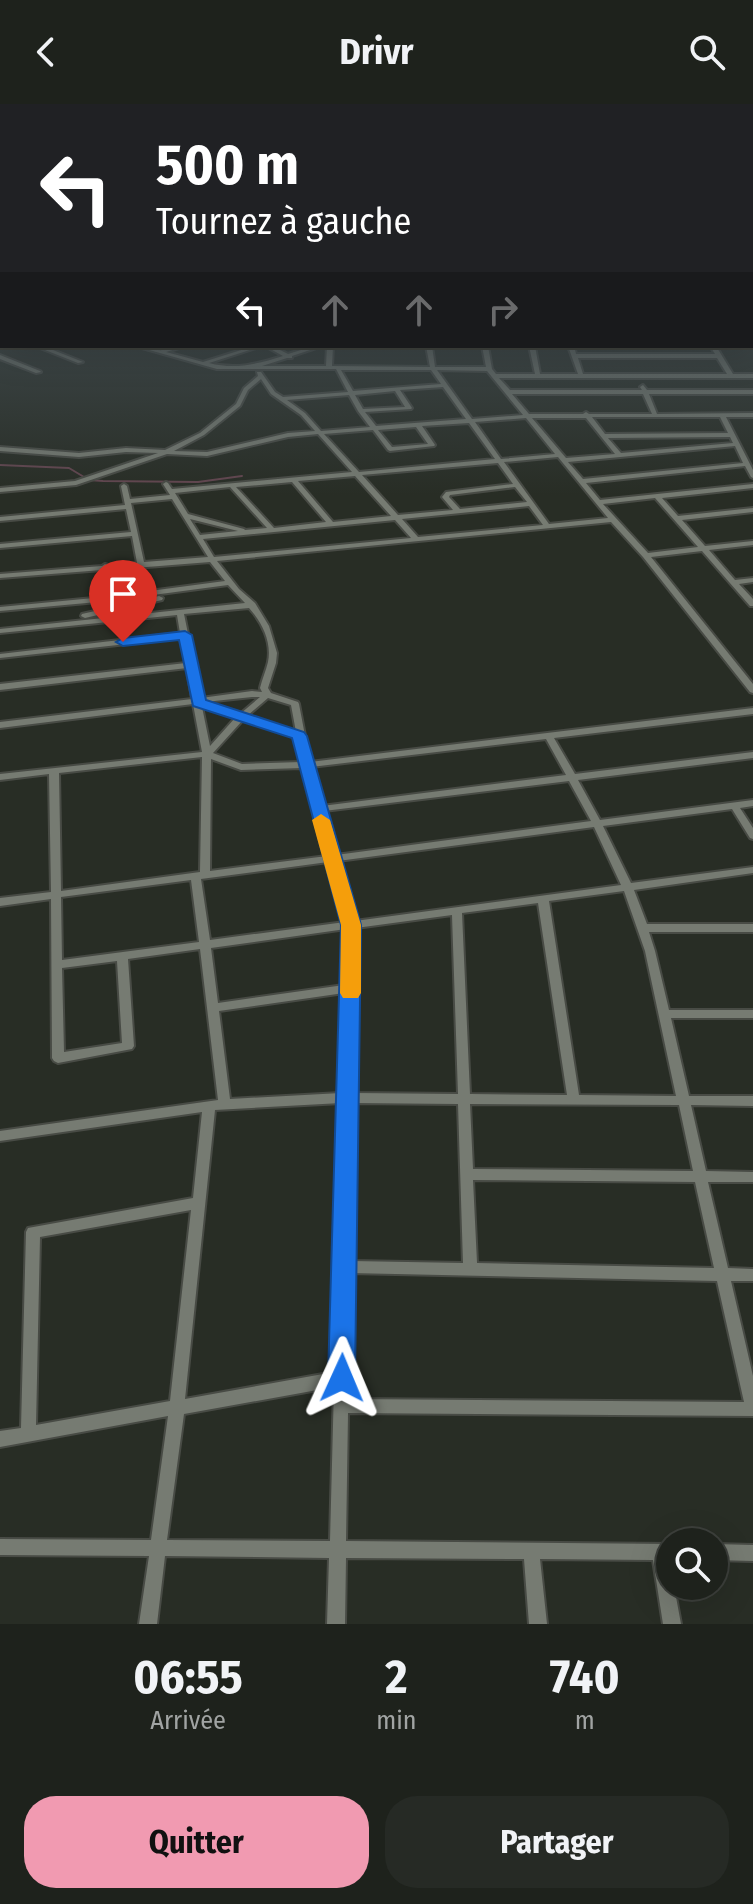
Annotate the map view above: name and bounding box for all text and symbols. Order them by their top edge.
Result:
icon: back [24,30,68,74]
text: Drivr [339,30,414,74]
icon: search [685,30,729,74]
text: 500 m [156,132,299,199]
icon: left [24,136,128,240]
text: Tournez à gauche [156,200,411,244]
icon: left [229,288,273,332]
icon: ahead [313,288,357,332]
icon: ahead [397,288,441,332]
icon: right [481,288,525,332]
pin [89,560,157,642]
icon: arrive [101,572,145,616]
position arrow [300,1336,384,1420]
map controls [656,1528,728,1600]
button: search [656,1528,728,1600]
text: 06:55 [133,1648,243,1706]
text: 2 [385,1648,407,1706]
text: 740 [550,1648,620,1706]
text: Arrivée [150,1705,226,1736]
text: min [376,1705,417,1736]
text: m [575,1705,595,1736]
button: Quitter [24,1796,369,1888]
button: Partager [385,1796,729,1888]

